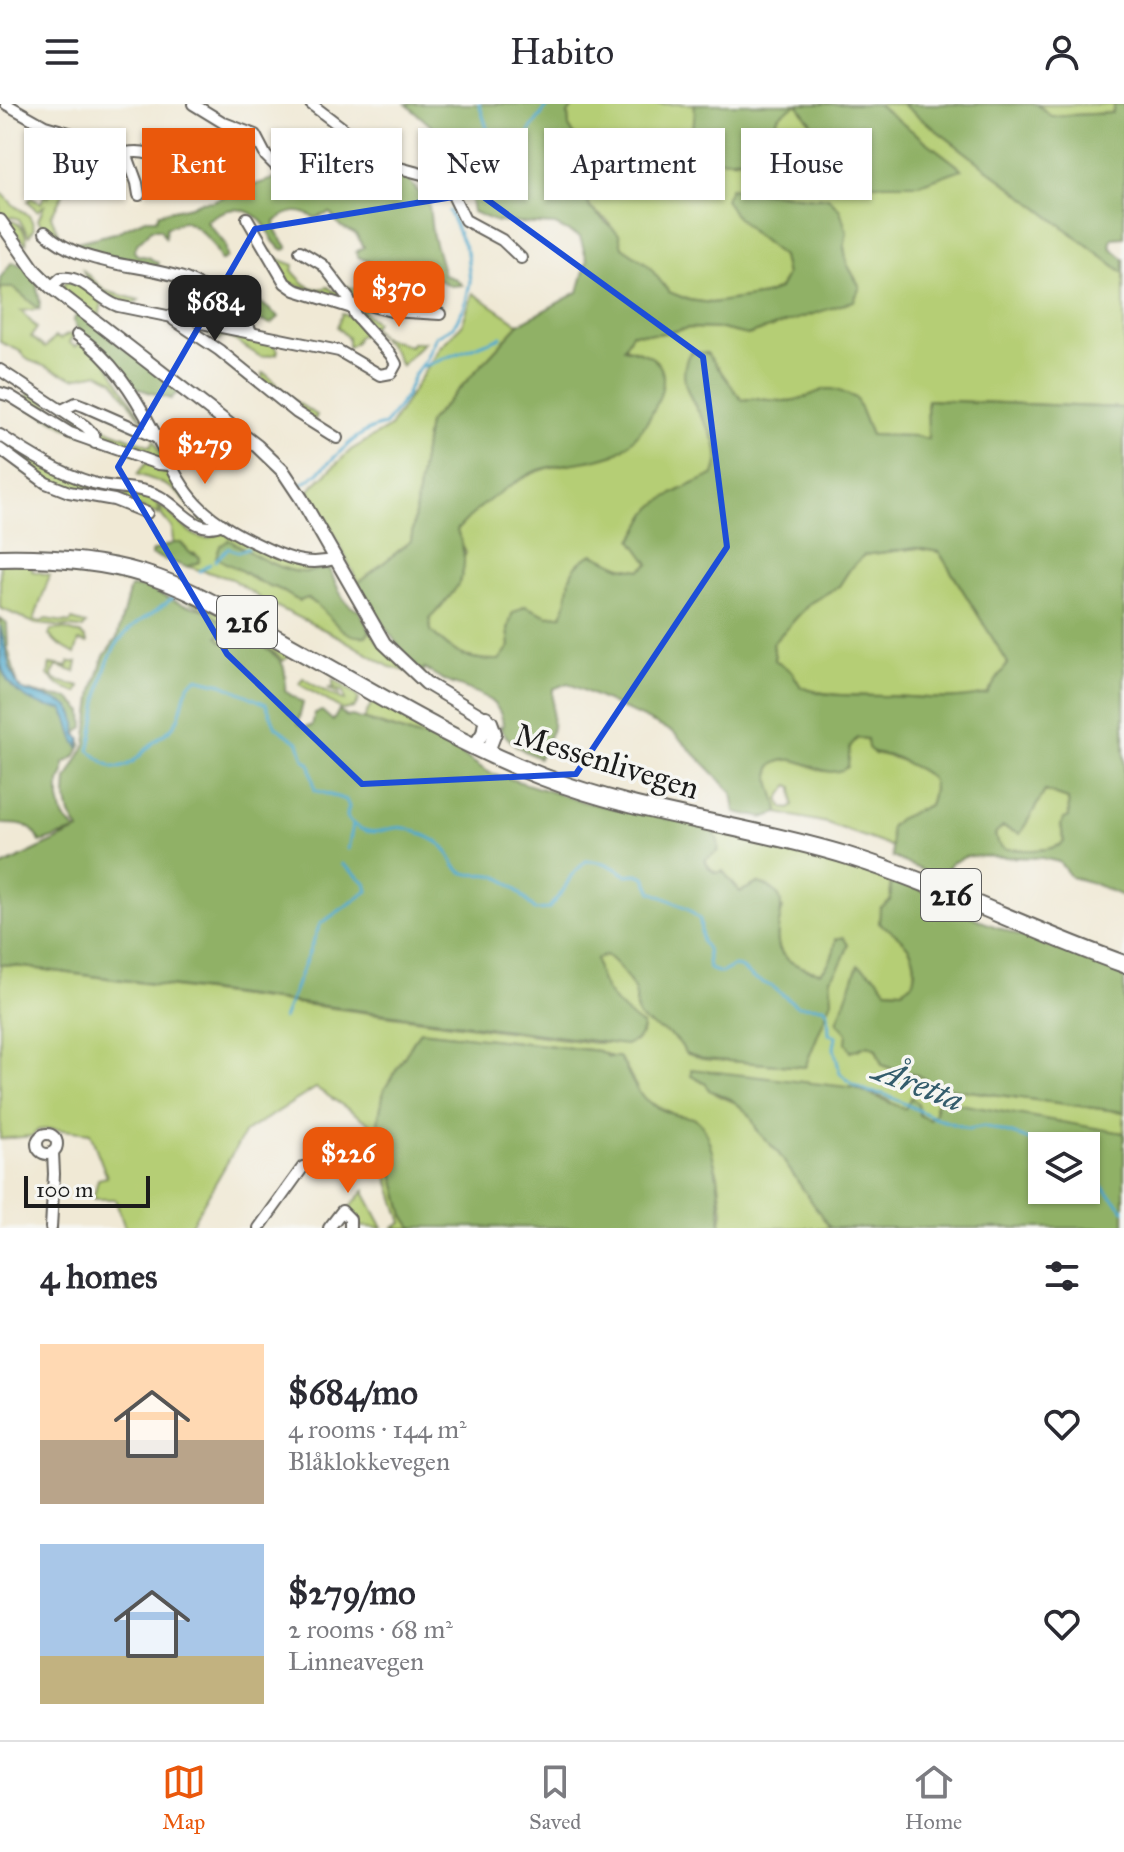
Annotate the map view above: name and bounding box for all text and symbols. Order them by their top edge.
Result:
icon: menu [40,30,84,74]
text: Habito [510,30,614,74]
icon: person [1040,30,1084,74]
chip: Buy [24,128,126,200]
chip: Rent [142,128,255,200]
chip: Filters [271,128,402,200]
chip: New [418,128,528,200]
chip: Apartment [544,128,725,200]
chip: House [741,128,872,200]
pin: $370 [352,261,446,329]
text: $370 [371,271,427,303]
pin: $684 [168,275,262,343]
text: $684 [186,285,244,317]
pin: $279 [158,418,252,486]
text: $279 [177,428,233,460]
road number: 216 [217,596,277,648]
street label: Messenlivegen [510,715,704,808]
road number: 216 [921,869,981,921]
water label: Åretta [865,1047,970,1120]
pin: $226 [301,1127,395,1195]
map controls [1028,1132,1100,1204]
button: layers [1028,1132,1100,1204]
text: $226 [321,1137,375,1169]
scale bar [24,1172,150,1208]
text: 100 m [36,1176,93,1203]
icon: filters [1040,1254,1084,1298]
text: 4 homes [40,1256,157,1297]
text: $684/mo [288,1372,418,1413]
icon: home [104,1376,200,1472]
icon: heart [1040,1402,1084,1446]
text: 4 rooms · 144 m² [288,1413,467,1445]
text: Blåklokkevegen [288,1445,450,1477]
text: $279/mo [288,1572,416,1613]
icon: home [104,1576,200,1672]
icon: heart [1040,1602,1084,1646]
text: 2 rooms · 68 m² [288,1613,453,1645]
text: Linneavegen [288,1645,424,1677]
tab: Map [162,1760,206,1835]
tab: Saved [529,1760,581,1835]
tab: Home [905,1760,962,1835]

